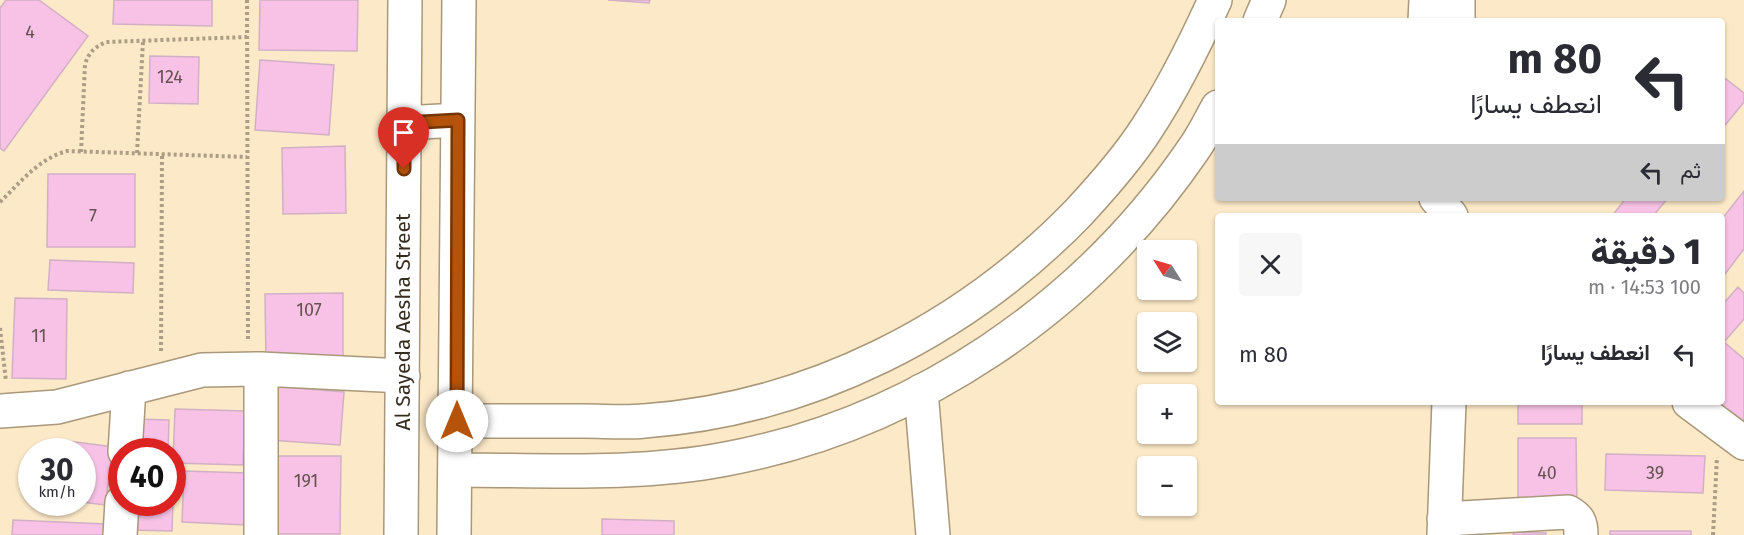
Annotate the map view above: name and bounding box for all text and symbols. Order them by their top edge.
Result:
house number: 4 [25,21,35,43]
text: 80 m [1508,34,1602,84]
icon: left [1623,42,1701,120]
house number: 124 [157,66,183,88]
text: انعطف يسارًا [1470,88,1602,120]
pin [378,107,429,169]
icon: arrive [387,116,420,149]
icon: left [1635,156,1668,189]
text: ثم [1680,157,1701,184]
house number: 7 [89,205,97,227]
street label: Al Sayeda Aesha Street [390,213,416,431]
text: 1 دقيقة [1591,230,1701,274]
button: close [1239,233,1302,296]
north arrow [1137,240,1197,300]
map controls [1137,240,1197,516]
text: 100 m · 14:53 [1588,275,1701,299]
house number: 107 [296,299,322,321]
button: layers [1137,312,1197,372]
house number: 11 [31,325,47,347]
icon: left [1668,338,1701,371]
text: انعطف يسارًا [1541,339,1650,366]
text: 80 m [1239,341,1288,368]
button: + [1137,384,1197,444]
position arrow [425,389,489,453]
speed limit sign: 40 [108,438,186,516]
text: 30 [40,452,74,488]
button: − [1137,456,1197,516]
house number: 40 [1537,462,1557,484]
house number: 39 [1646,462,1664,484]
house number: 191 [294,470,318,492]
text: km/h [38,483,76,501]

